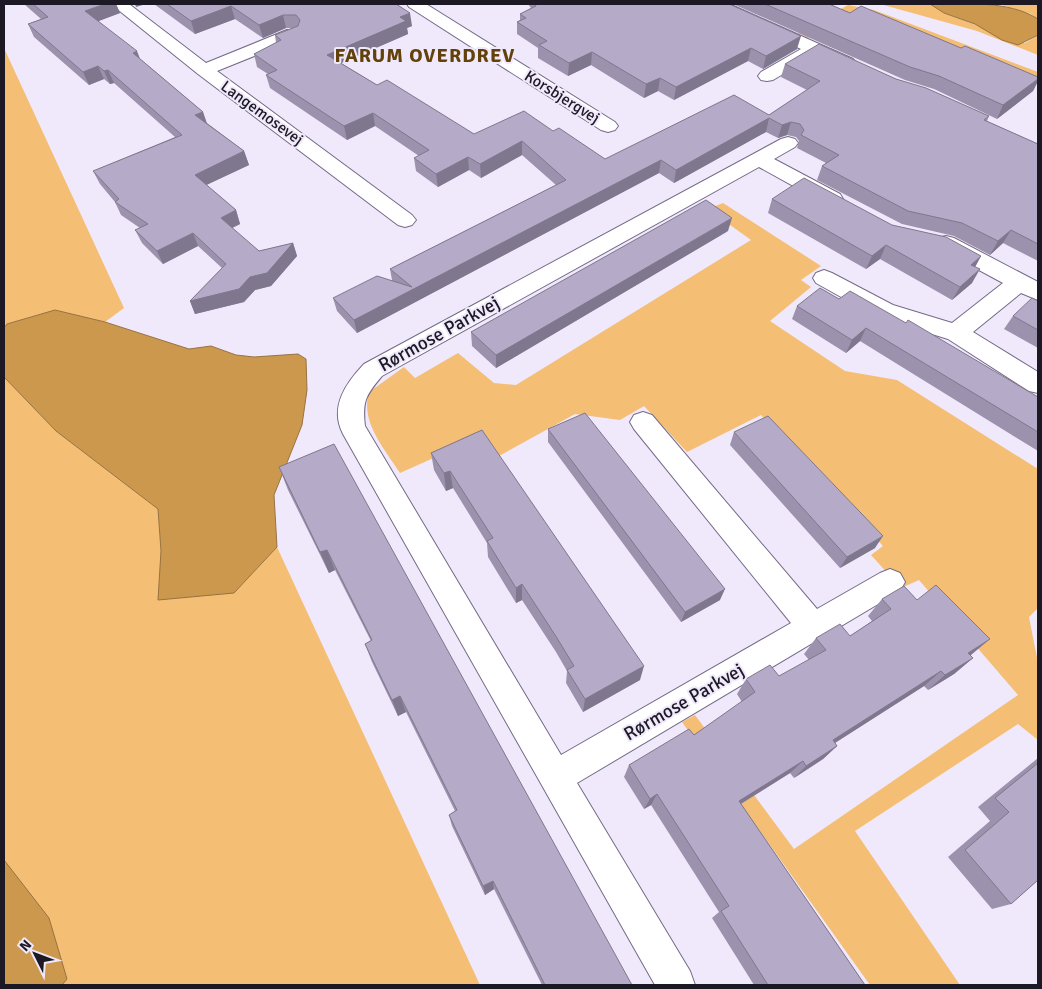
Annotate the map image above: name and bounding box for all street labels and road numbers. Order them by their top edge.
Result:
street label: Korsbjergvej [521,66,603,128]
street label: Langemosevej [217,76,307,150]
street label: Rørmose Parkvej [374,291,504,377]
street label: Rørmose Parkvej [620,658,748,746]

